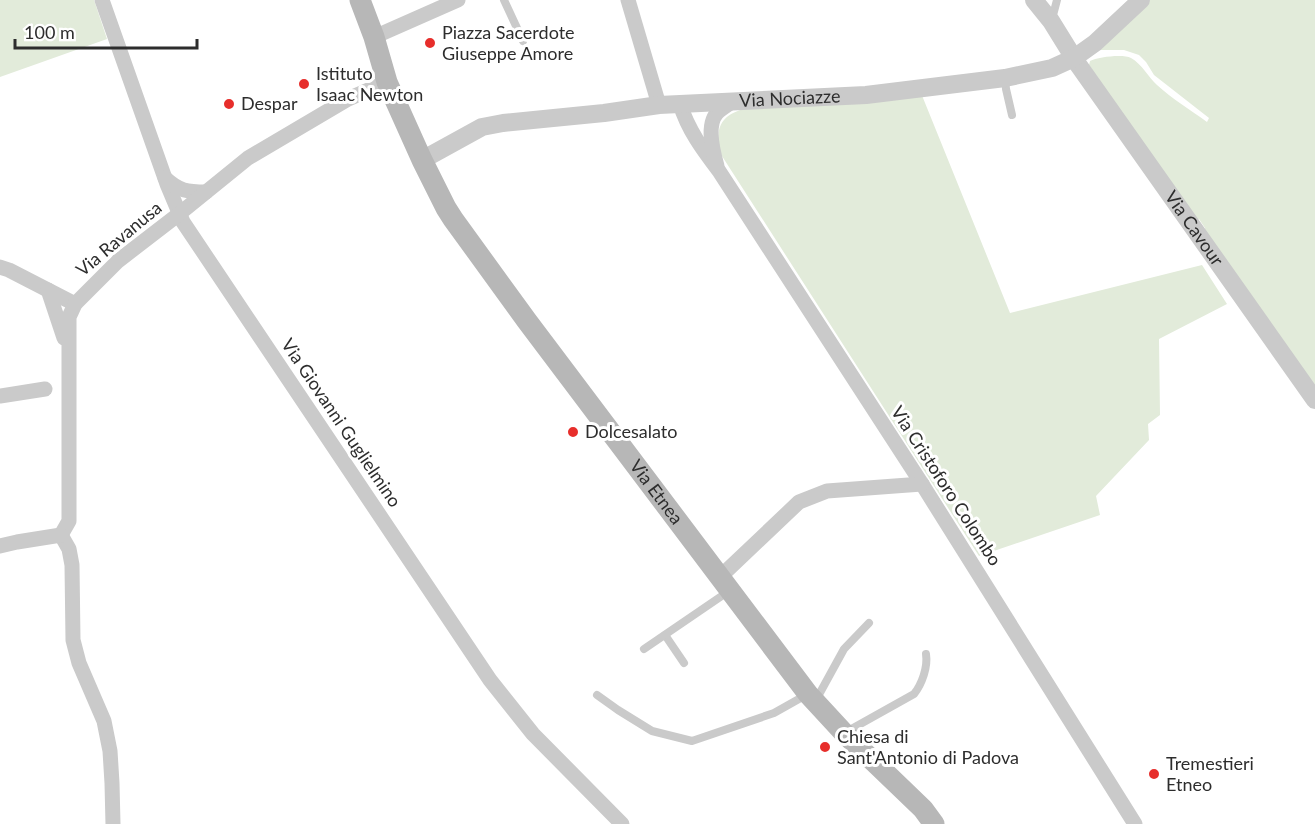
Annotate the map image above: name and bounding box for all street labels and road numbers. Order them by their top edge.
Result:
street label: Via Nociazze [739,84,841,111]
street label: Via Cavour [1161,186,1229,270]
street label: Via Ravanusa [71,196,166,280]
street label: Via Giovanni Guglielmino [277,334,406,511]
street label: Via Cristoforo Colombo [887,401,1007,569]
street label: Via Etnea [625,455,688,528]

